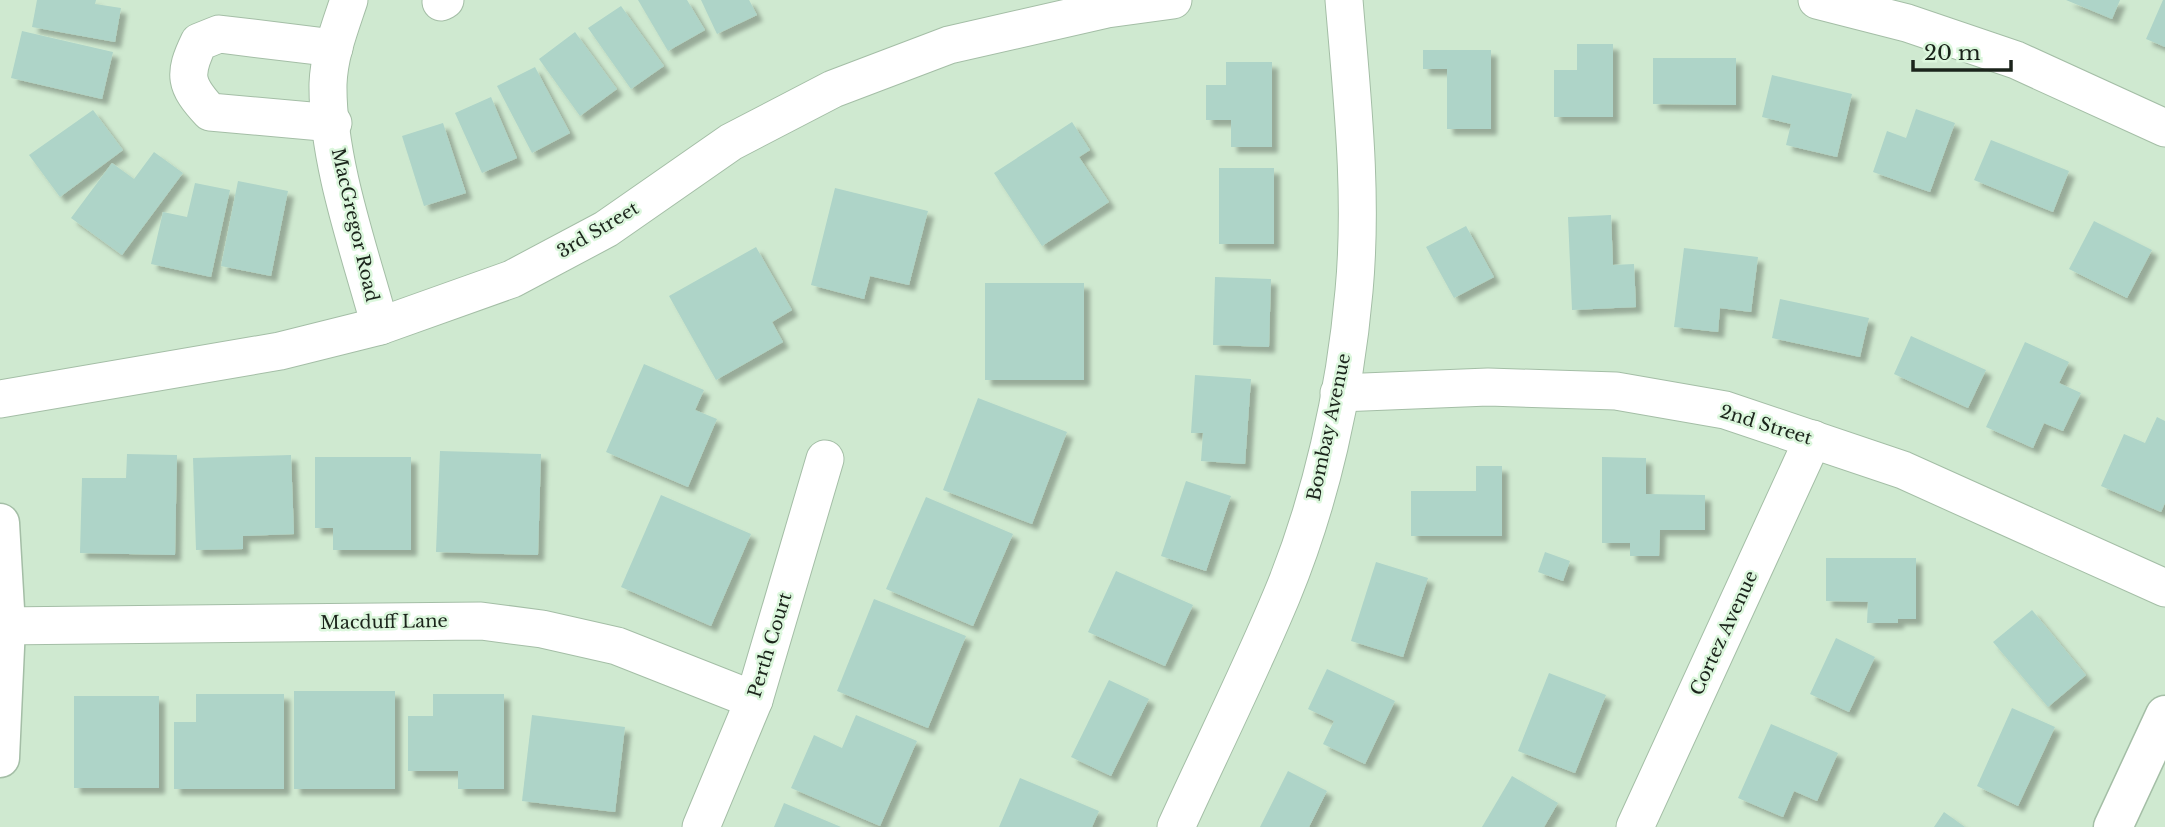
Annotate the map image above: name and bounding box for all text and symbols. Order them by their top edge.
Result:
scale bar [1913,28,2011,72]
text: 20 m [1924,40,1981,66]
street label: MacGregor Road [327,146,383,304]
street label: 3rd Street [553,197,643,263]
street label: Bombay Avenue [1303,351,1355,503]
street label: 2nd Street [1717,401,1815,449]
street label: Cortez Avenue [1686,567,1762,699]
street label: Perth Court [744,590,796,700]
street label: Macduff Lane [320,610,448,634]

